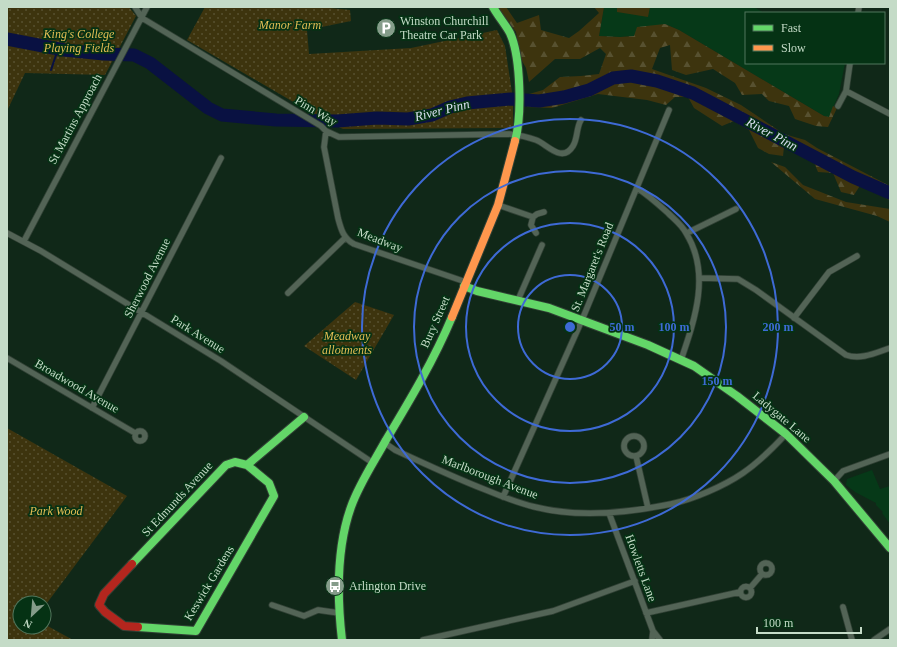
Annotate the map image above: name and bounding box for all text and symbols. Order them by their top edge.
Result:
legend [745,12,885,64]
place label: Winston Churchill Theatre Car Park [400,14,489,42]
parking icon: Winston Churchill Theatre Car Park [375,17,397,39]
park label: Manor Farm [258,18,321,32]
text: Fast [781,21,802,35]
park label: King's College Playing Fields [43,27,115,55]
text: Slow [781,41,806,55]
street label: St Martins Approach [45,72,105,166]
street label: Pinn Way [292,93,340,129]
water label: River Pinn [412,96,471,124]
water label: River Pinn [743,114,800,154]
street label: St. Margaret's Road [568,220,616,314]
street label: Meadway [355,225,405,255]
street label: Sherwood Avenue [121,236,173,320]
street label: Bury Street [417,293,453,350]
street label: Park Avenue [169,312,227,356]
centre of rings [563,320,577,334]
text: 50 m [610,320,635,334]
text: 100 m [659,320,690,334]
text: 200 m [763,320,794,334]
park label: Meadway allotments [322,329,372,357]
street label: Broadwood Avenue [32,356,122,416]
text: 150 m [702,374,733,388]
street label: Ladygate Lane [750,389,814,445]
street label: Marlborough Avenue [440,452,540,502]
street label: St Edmunds Avenue [139,459,215,539]
park label: Park Wood [28,504,84,518]
street label: Howletts Lane [622,533,660,603]
street label: Keswick Gardens [181,543,237,623]
bus stop icon: Arlington Drive [324,575,346,597]
place label: Arlington Drive [349,579,426,593]
north arrow [12,595,52,635]
scale bar [757,609,861,635]
text: 100 m [763,616,794,630]
text: N [21,617,34,631]

